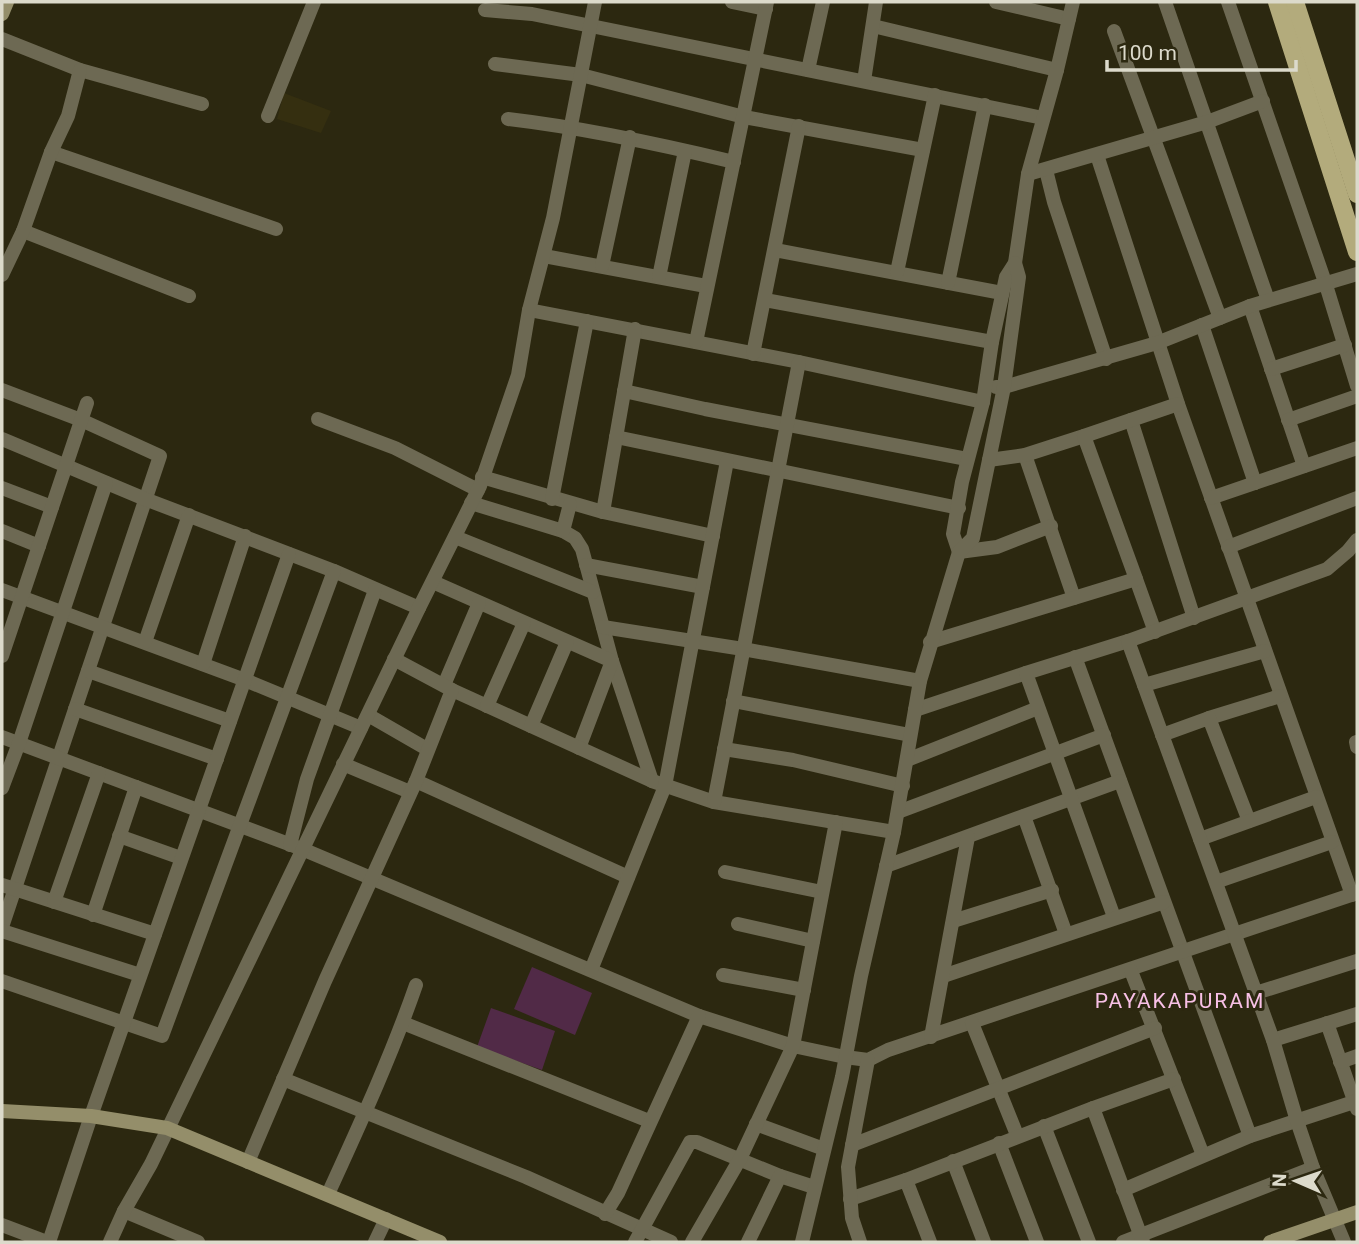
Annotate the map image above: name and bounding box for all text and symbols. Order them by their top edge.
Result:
scale bar [1107,28,1296,72]
text: 100 m [1118,41,1177,65]
district label: PAYAKAPURAM [1095,989,1265,1013]
north arrow [1261,1146,1331,1216]
text: N [1268,1173,1291,1188]

